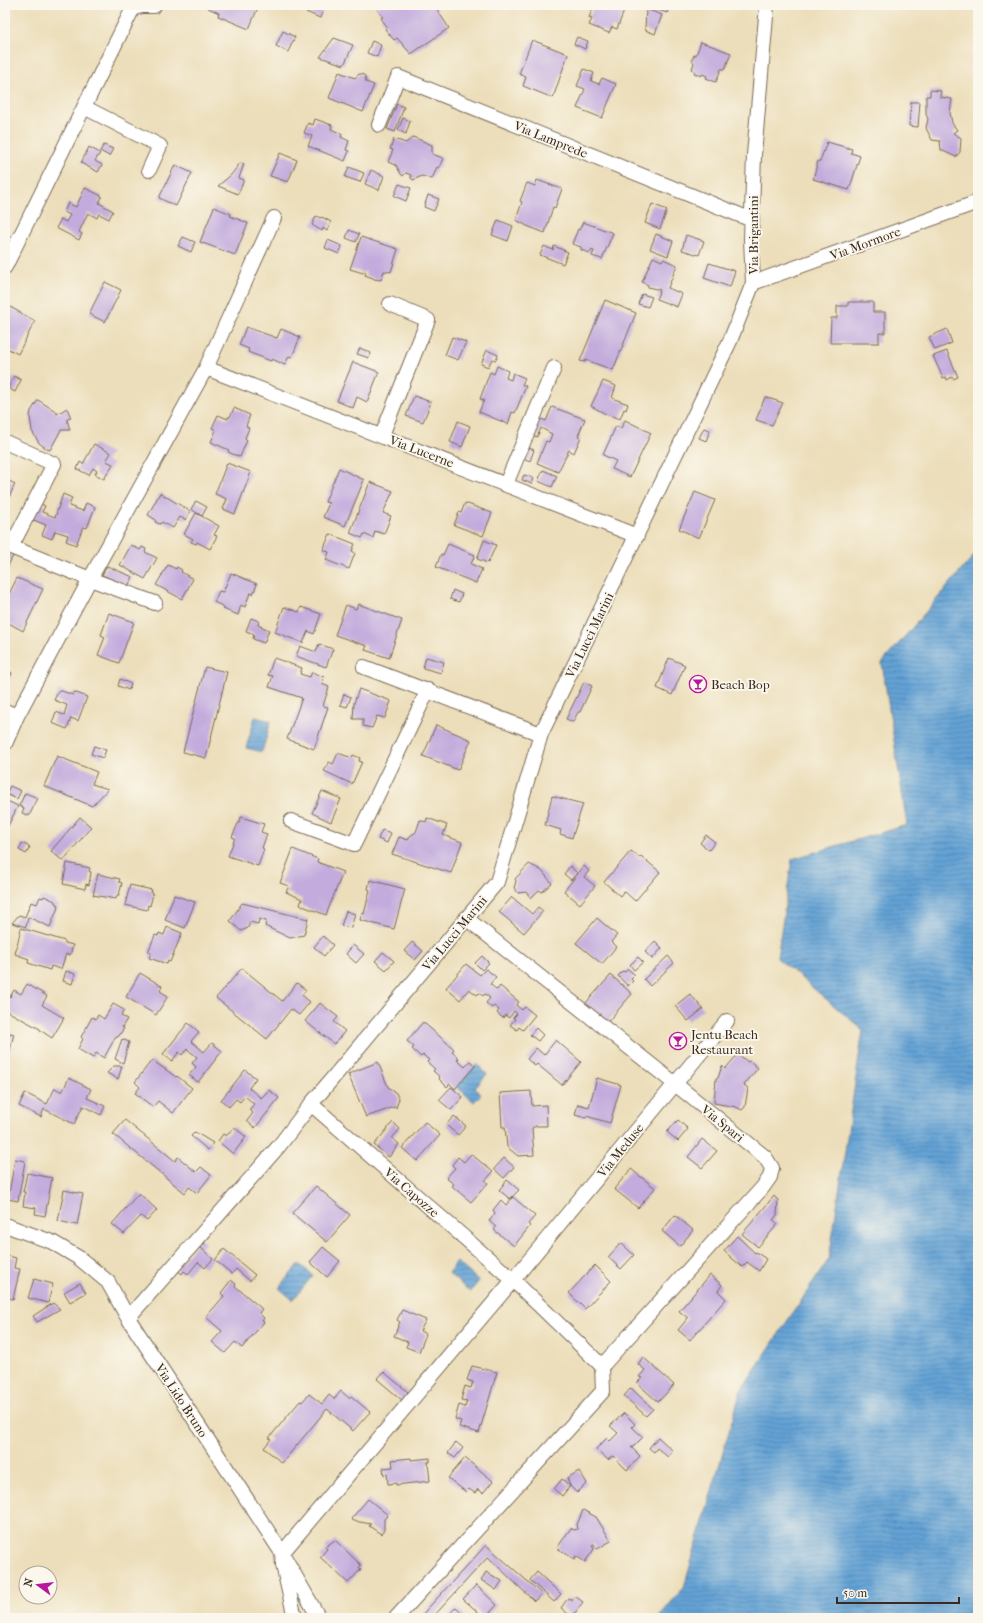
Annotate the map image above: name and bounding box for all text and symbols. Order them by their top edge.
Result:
street label: Via Lamprede [511,117,590,161]
street label: Via Brigantini [746,195,761,276]
street label: Via Mormore [827,224,903,264]
street label: Via Lucerne [387,432,457,471]
street label: Via Lucci Marini [562,590,617,681]
bar icon: Beach Bop [688,674,708,694]
place label: Beach Bop [711,677,770,692]
street label: Via Lucci Marini [418,893,490,975]
place label: Jentu Beach Restaurant [690,1027,759,1057]
bar icon: Jentu Beach Restaurant [668,1031,688,1051]
street label: Via Spari [698,1101,747,1145]
street label: Via Meduse [594,1120,647,1181]
street label: Via Capozze [381,1164,442,1221]
street label: Via Lido Bruno [152,1360,211,1440]
north arrow [18,1565,58,1605]
text: N [21,1576,36,1588]
scale bar [837,1579,959,1605]
text: 50 m [843,1586,867,1600]

